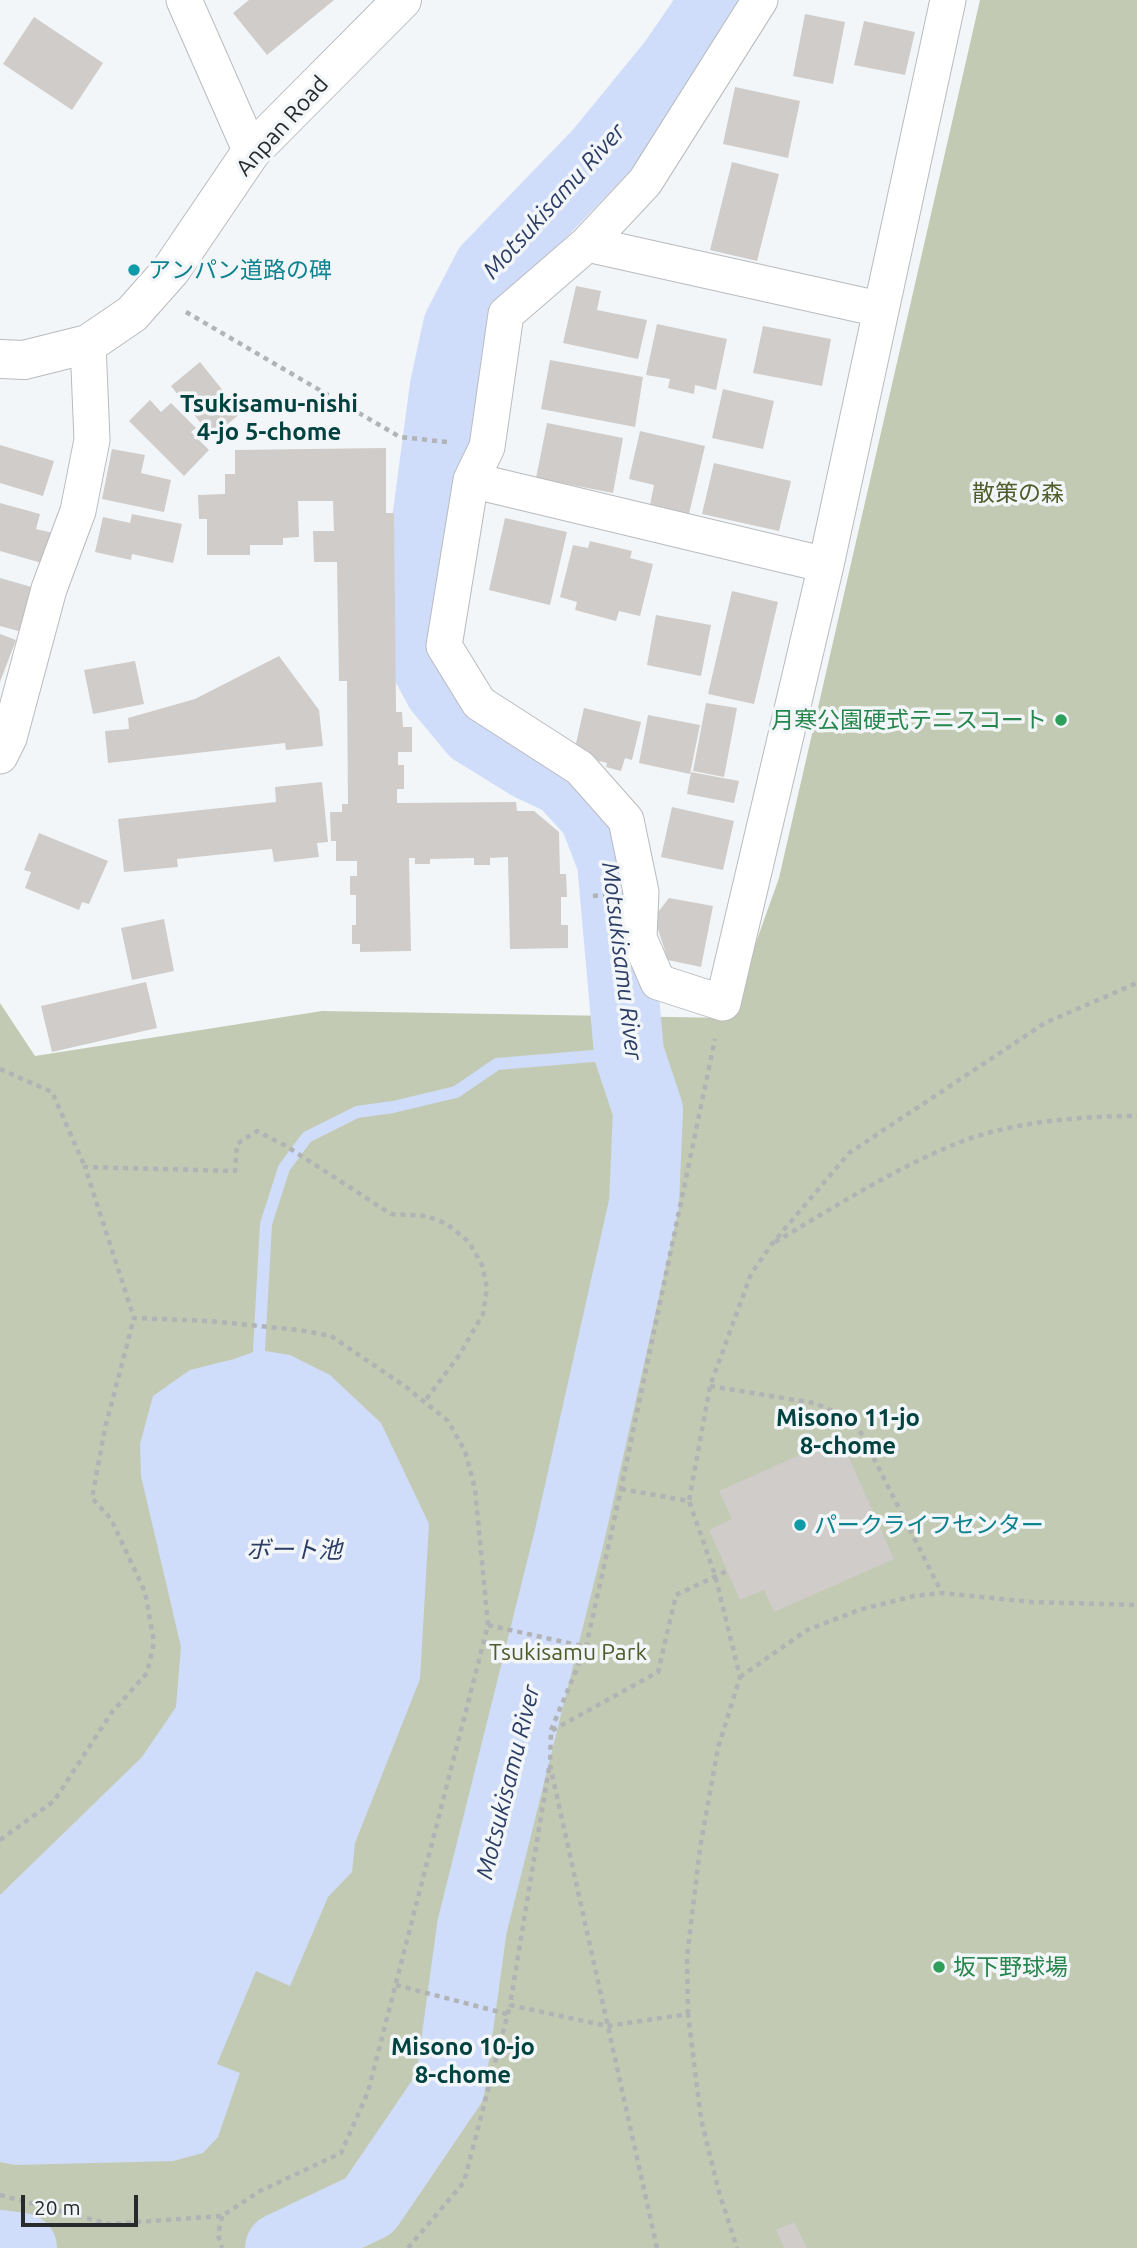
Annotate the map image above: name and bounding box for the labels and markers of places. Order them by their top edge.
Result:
place label: アンパン道路の碑 [148,256,332,284]
marker: アンパン道路の碑 [126,262,142,278]
place label: 月寒公園硬式テニスコート [771,706,1047,734]
marker: 月寒公園硬式テニスコート [1053,712,1069,728]
place label: パークライフセンター [814,1511,1044,1539]
marker: パークライフセンター [792,1517,808,1533]
place label: 坂下野球場 [953,1953,1068,1981]
marker: 坂下野球場 [931,1959,947,1975]

